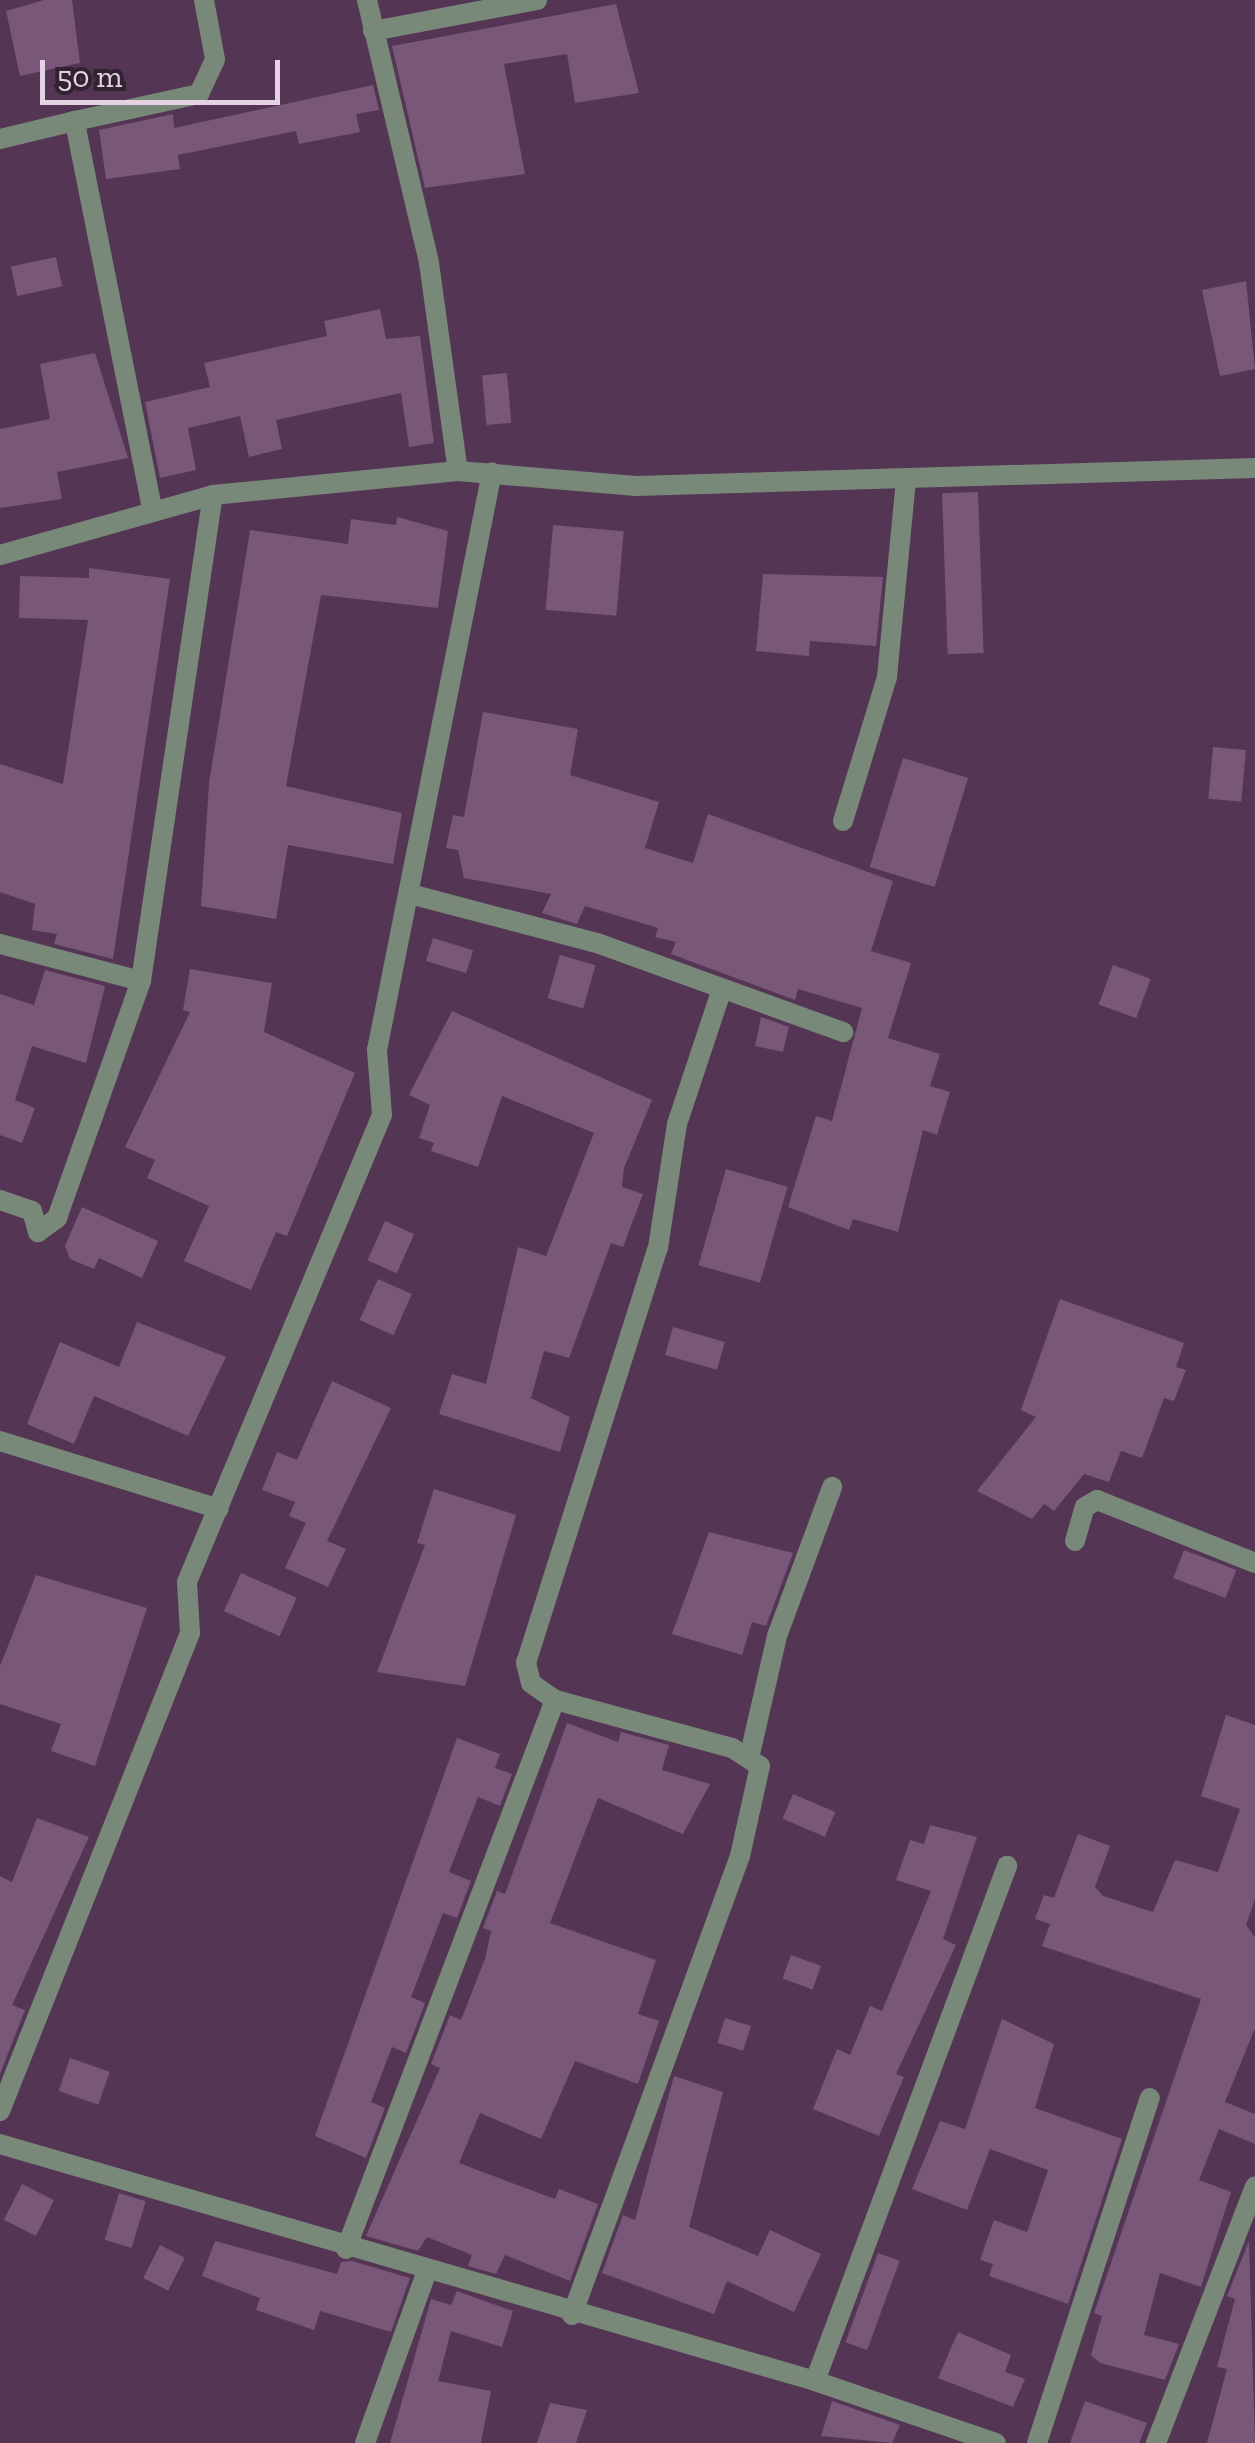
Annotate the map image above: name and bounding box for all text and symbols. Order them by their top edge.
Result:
scale bar [45,40,285,102]
text: 50 m [57,59,122,95]

